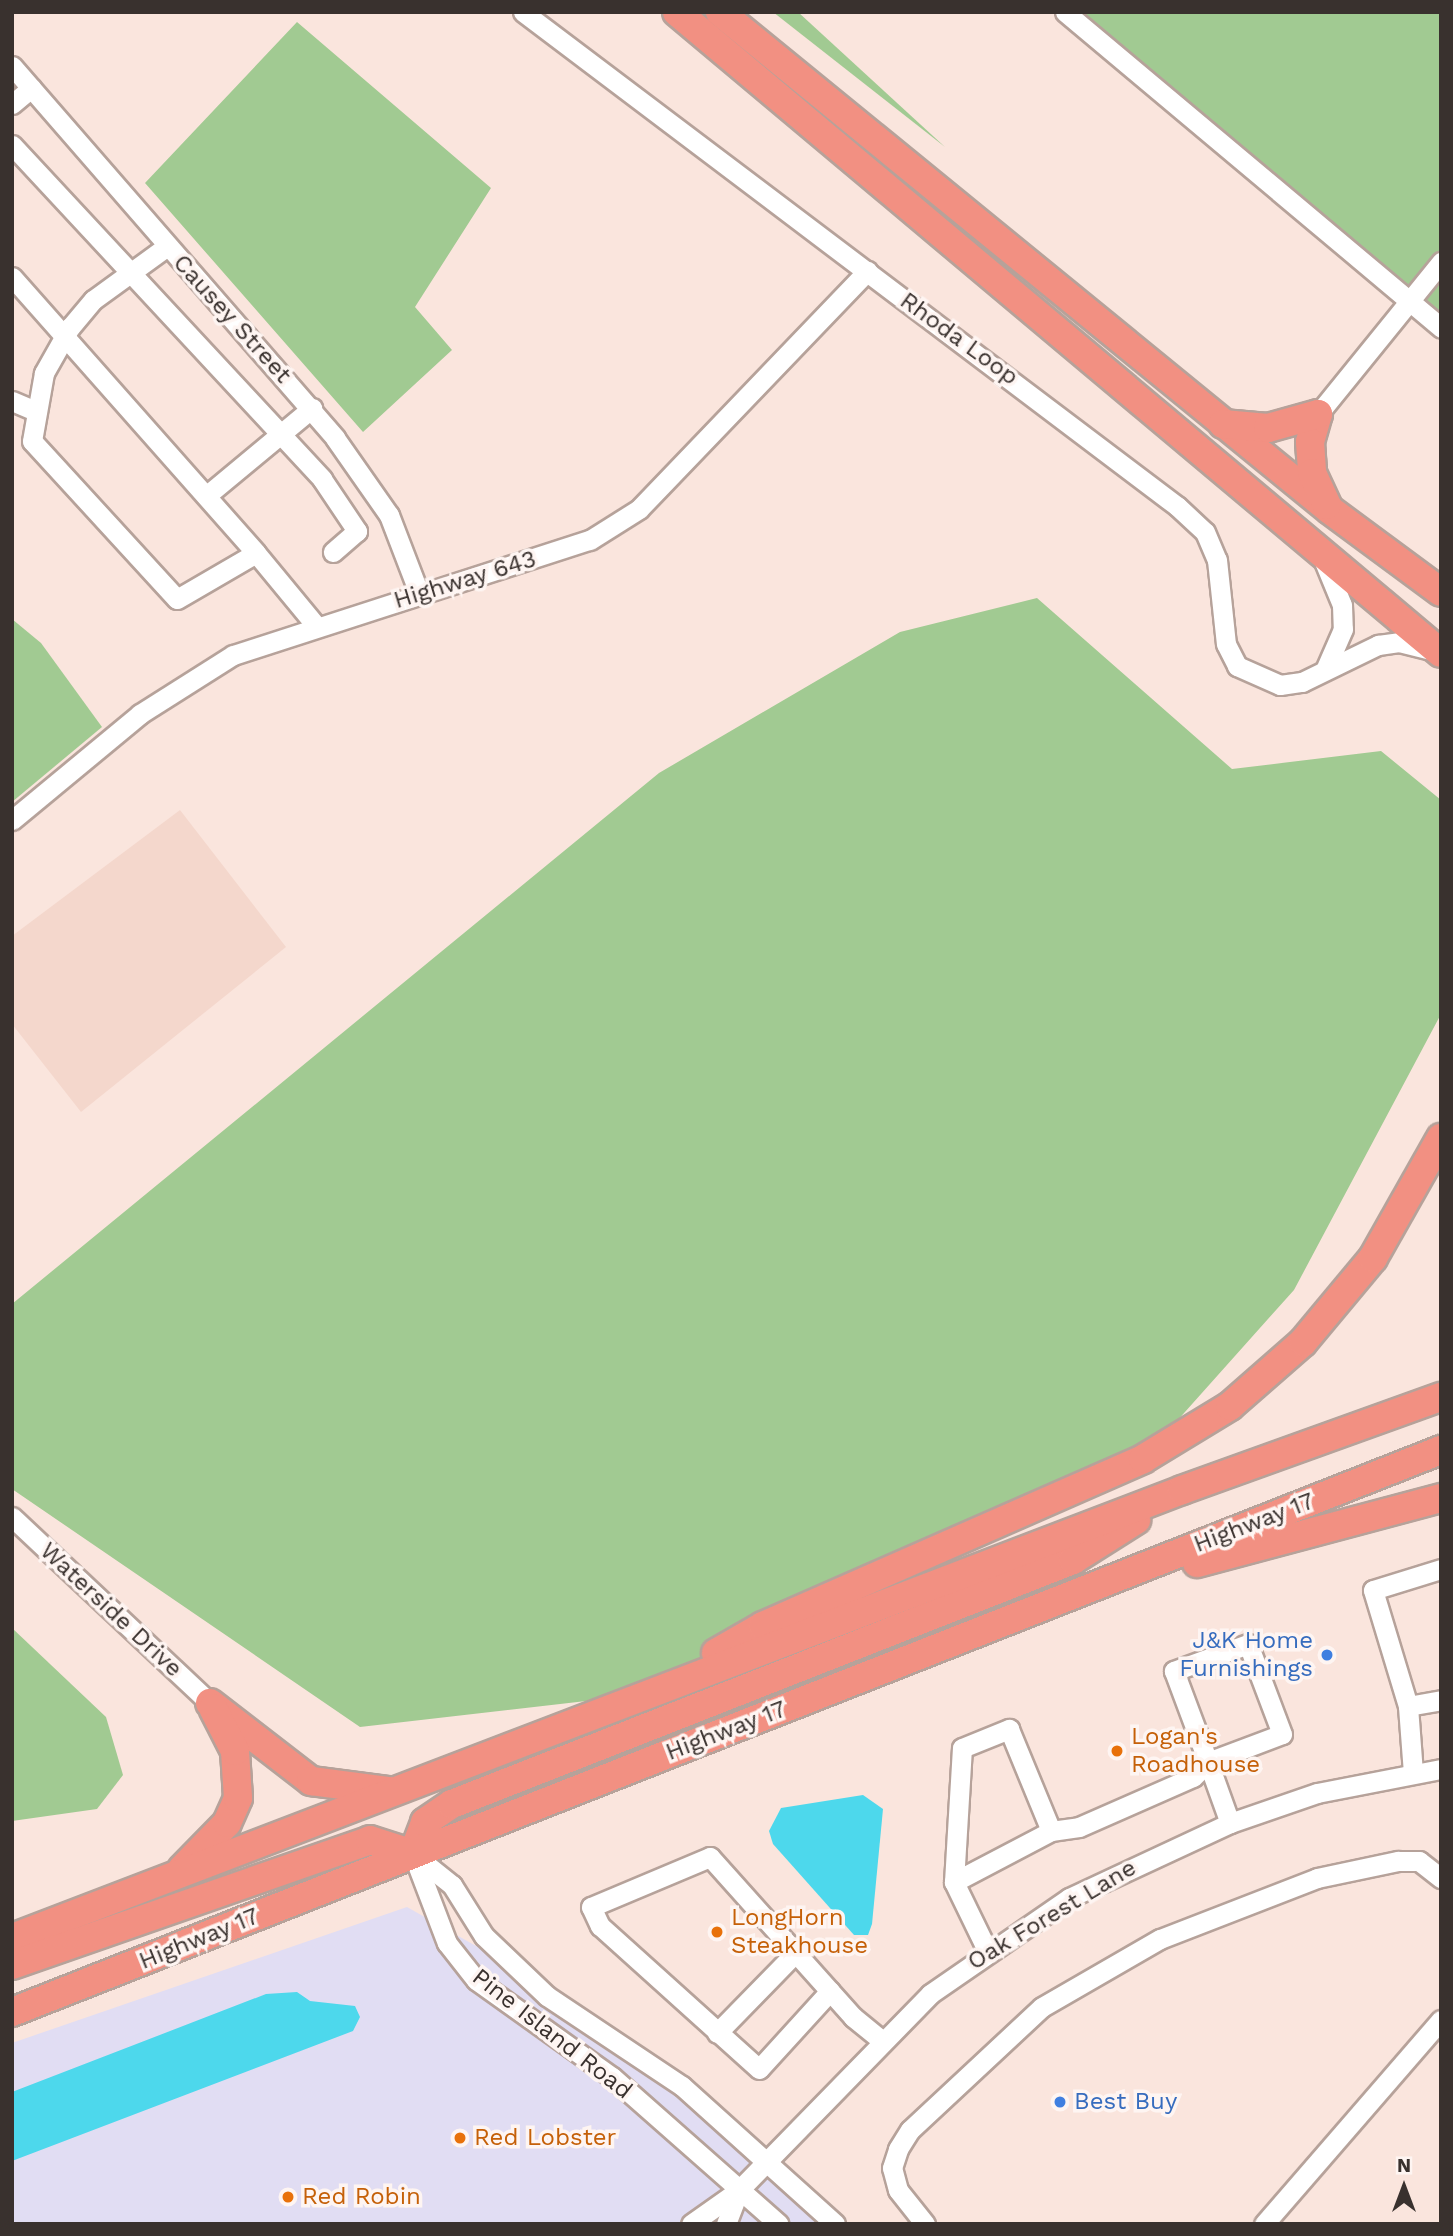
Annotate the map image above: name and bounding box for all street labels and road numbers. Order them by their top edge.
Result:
street label: Causey Street [167,249,297,389]
street label: Rhoda Loop [894,286,1024,392]
street label: Highway 643 [390,545,540,615]
street label: Highway 17 [1189,1487,1319,1559]
street label: Waterside Drive [34,1537,188,1683]
street label: Highway 17 [661,1695,791,1767]
street label: Oak Forest Lane [962,1853,1142,1977]
street label: Highway 17 [134,1902,264,1976]
street label: Pine Island Road [466,1963,638,2105]

